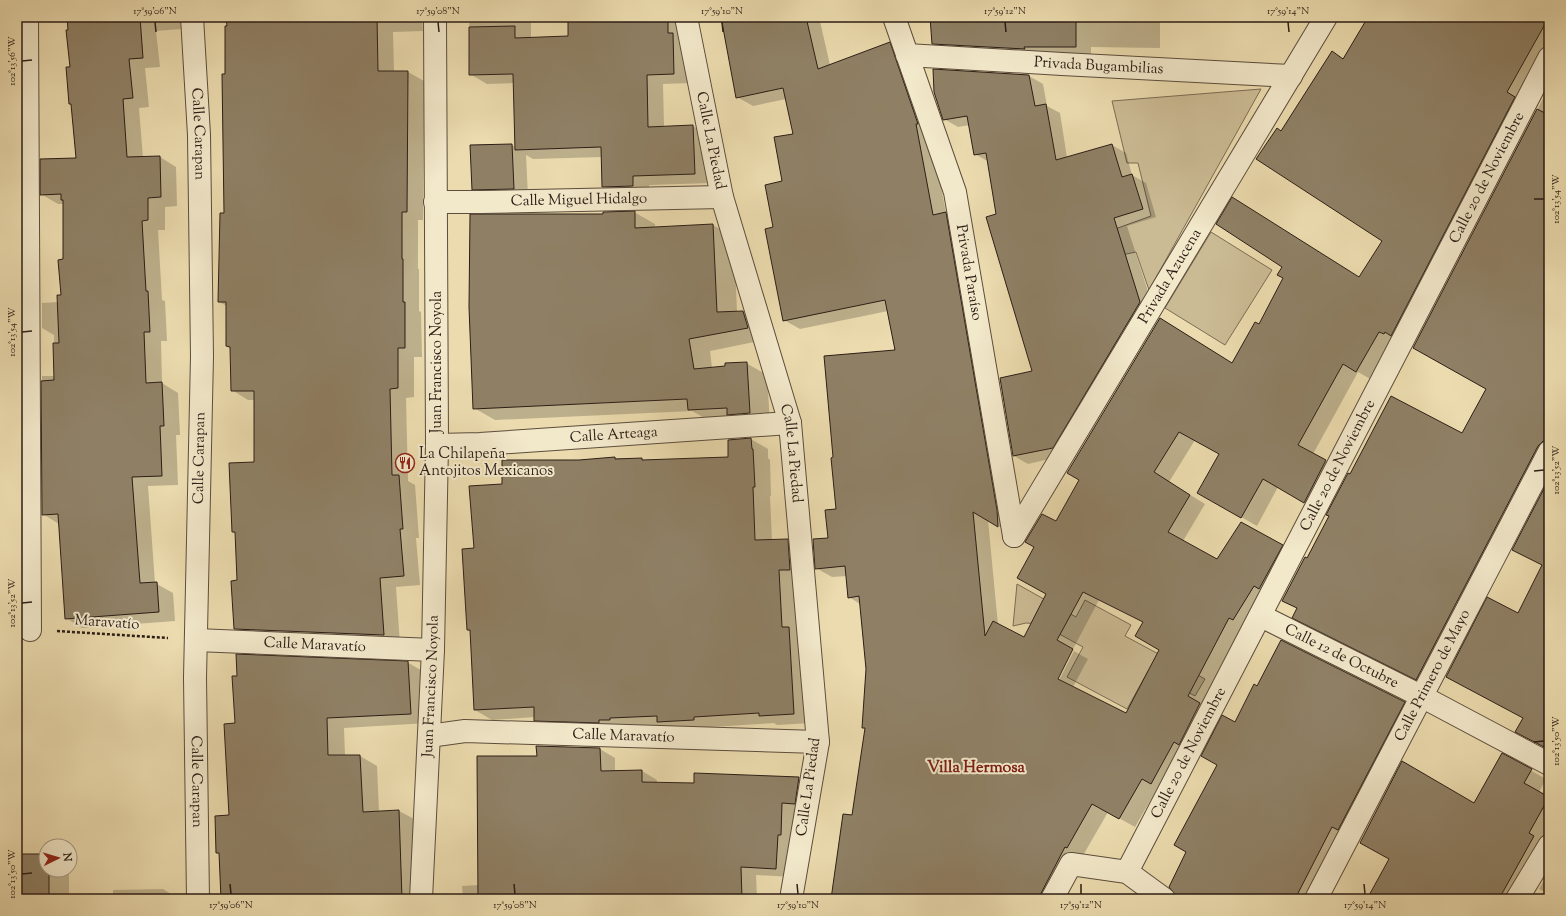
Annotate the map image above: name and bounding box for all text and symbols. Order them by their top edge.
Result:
text: 17°59'06"N [133,4,177,19]
text: 17°59'08"N [416,4,460,19]
text: 17°59'10"N [701,4,743,19]
text: 17°59'12"N [984,4,1026,19]
text: 17°59'14"N [1267,4,1309,19]
text: 102°13'56"W [5,36,20,86]
street label: Privada Bugambilias [1033,52,1164,80]
street label: Calle Carapan [186,87,210,180]
street label: Calle La Piedad [691,90,731,192]
street label: Calle 20 de Noviembre [1444,108,1530,247]
text: 102°13'54"W [1549,174,1564,224]
street label: Calle Miguel Hidalgo [511,188,647,212]
street label: Privada Paraíso [950,223,987,322]
street label: Privada Azucena [1133,225,1207,328]
street label: Juan Francisco Noyola [427,291,448,434]
text: 102°13'54"W [5,307,20,357]
street label: Calle 20 de Noviembre [1295,396,1381,535]
street label: Calle La Piedad [774,401,808,504]
street label: Calle Carapan [189,412,211,504]
street label: Calle Arteaga [569,421,658,448]
place label: La Chilapeña Antojitos Mexicanos [419,444,553,482]
text: 102°13'52"W [1549,446,1564,494]
restaurant icon: La Chilapeña Antojitos Mexicanos [394,452,416,474]
text: 102°13'52"W [5,579,20,627]
street label: Calle Primero de Mayo [1389,606,1476,745]
street label: Maravatío [74,610,140,636]
street label: Juan Francisco Noyola [417,615,444,759]
street label: Calle 12 de Octubre [1281,619,1402,694]
street label: Calle Maravatío [263,632,366,658]
street label: Calle 20 de Noviembre [1146,684,1232,823]
text: 102°13'50"W [1549,716,1564,766]
street label: Calle Maravatío [572,724,675,748]
street label: Calle Carapan [185,735,208,828]
street label: Calle La Piedad [792,736,826,838]
district label: Villa Hermosa [927,757,1026,780]
north arrow [38,838,78,878]
text: 102°13'50"W [5,849,20,899]
text: N [59,851,75,863]
text: 17°59'06"N [209,898,253,913]
text: 17°59'08"N [493,898,537,913]
text: 17°59'10"N [777,898,819,913]
text: 17°59'12"N [1060,898,1102,913]
text: 17°59'14"N [1344,898,1386,913]

